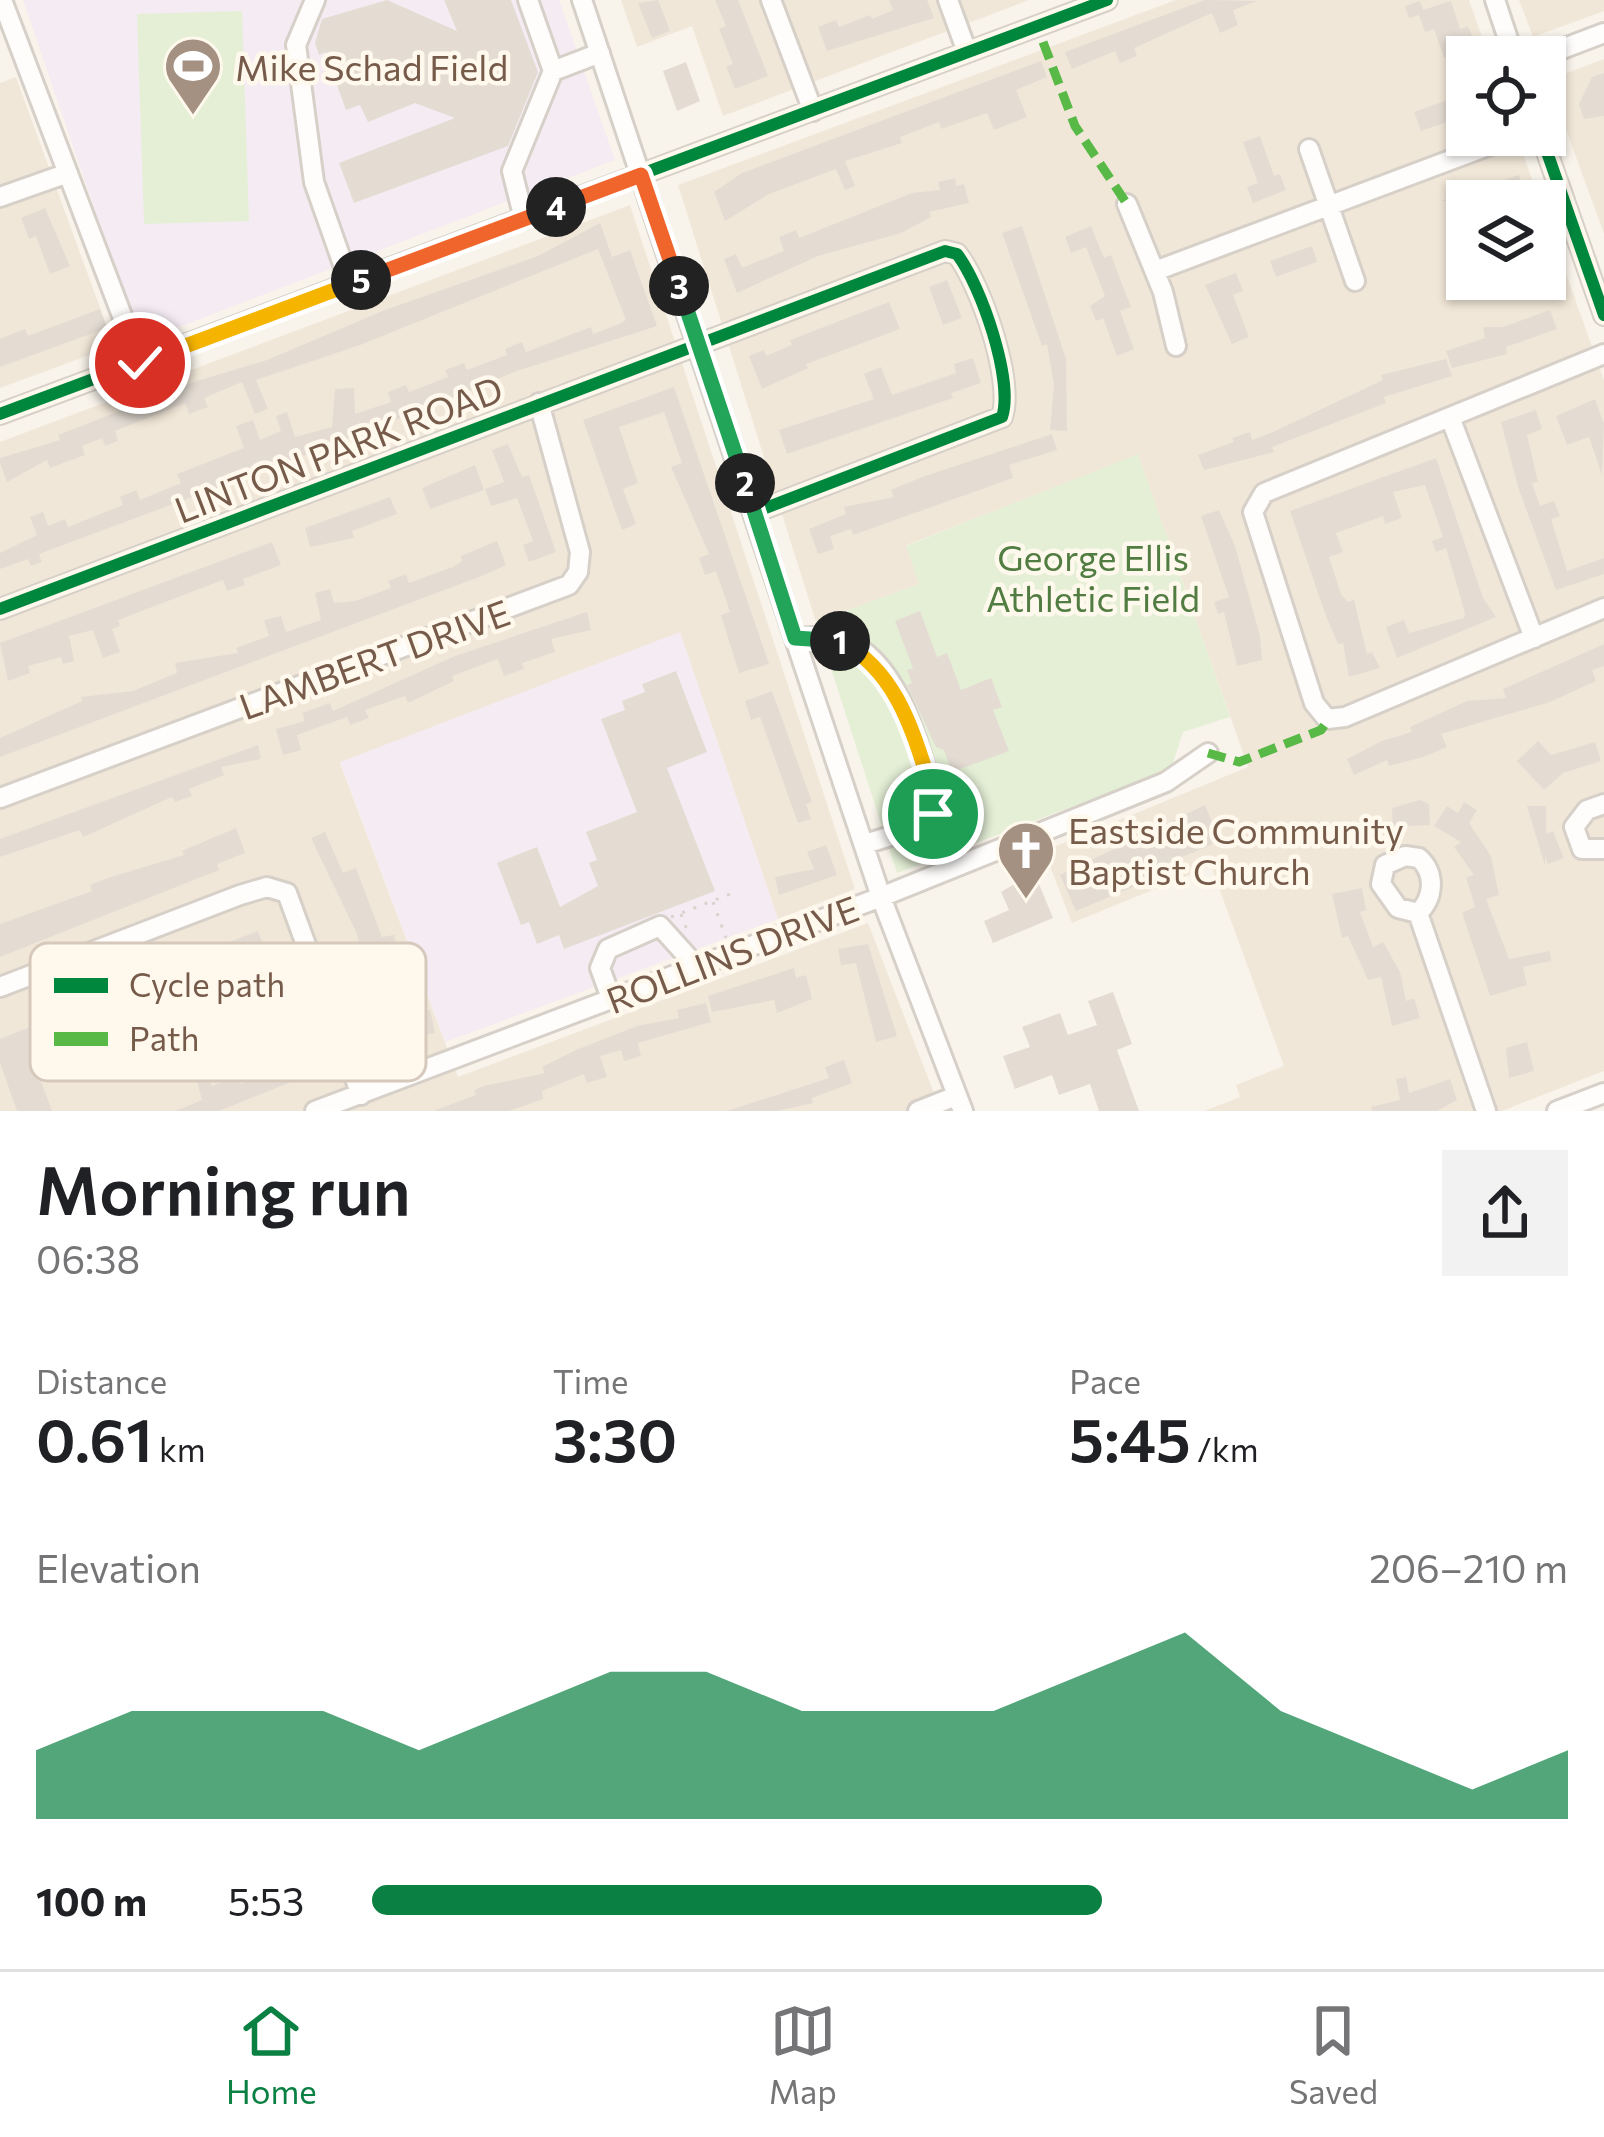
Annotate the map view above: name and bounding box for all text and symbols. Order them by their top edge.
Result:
sports icon: Mike Schad Field [162,35,224,117]
map controls [1446,36,1566,300]
button: locate [1446,36,1566,156]
place label: Mike Schad Field [235,44,508,88]
pin: 4 [526,177,586,237]
button: layers [1446,180,1566,300]
text: 4 [546,186,566,227]
pin: 5 [331,250,391,310]
pin: 3 [649,256,709,316]
text: 5 [351,259,371,300]
text: 3 [669,265,689,306]
pin [89,312,191,414]
icon: check [107,330,173,396]
street label: LINTON PARK ROAD [168,365,508,531]
pin: 2 [715,453,775,513]
text: 2 [736,462,754,503]
park label: George Ellis Athletic Field [986,534,1200,619]
street label: LAMBERT DRIVE [233,589,515,727]
pin: 1 [810,611,870,671]
text: 1 [833,620,847,661]
pin [882,763,984,865]
icon: arrive [900,781,966,847]
place label: Eastside Community Baptist Church [1068,807,1404,892]
church icon: Eastside Community Baptist Church [995,819,1057,901]
street label: ROLLINS DRIVE [600,885,864,1021]
legend [30,943,426,1081]
text: Cycle path [129,963,285,1004]
text: Path [129,1017,199,1058]
text: Morning run [36,1148,411,1229]
button: share [1442,1150,1568,1276]
text: 06:38 [36,1234,140,1282]
text: Distance [36,1360,167,1401]
text: Time [553,1360,629,1401]
text: Pace [1069,1360,1141,1401]
text: 0.61 [36,1401,153,1474]
text: 3:30 [553,1401,677,1474]
text: 5:45 [1069,1401,1191,1474]
text: km [153,1428,206,1469]
text: /km [1191,1428,1258,1469]
text: Elevation [36,1543,201,1591]
text: 206–210 m [1369,1543,1568,1591]
text: 100 m [36,1876,147,1924]
text: 5:53 [228,1876,304,1924]
tab: Home [226,1998,317,2111]
tab: Map [769,1998,837,2111]
tab: Saved [1289,1998,1378,2111]

